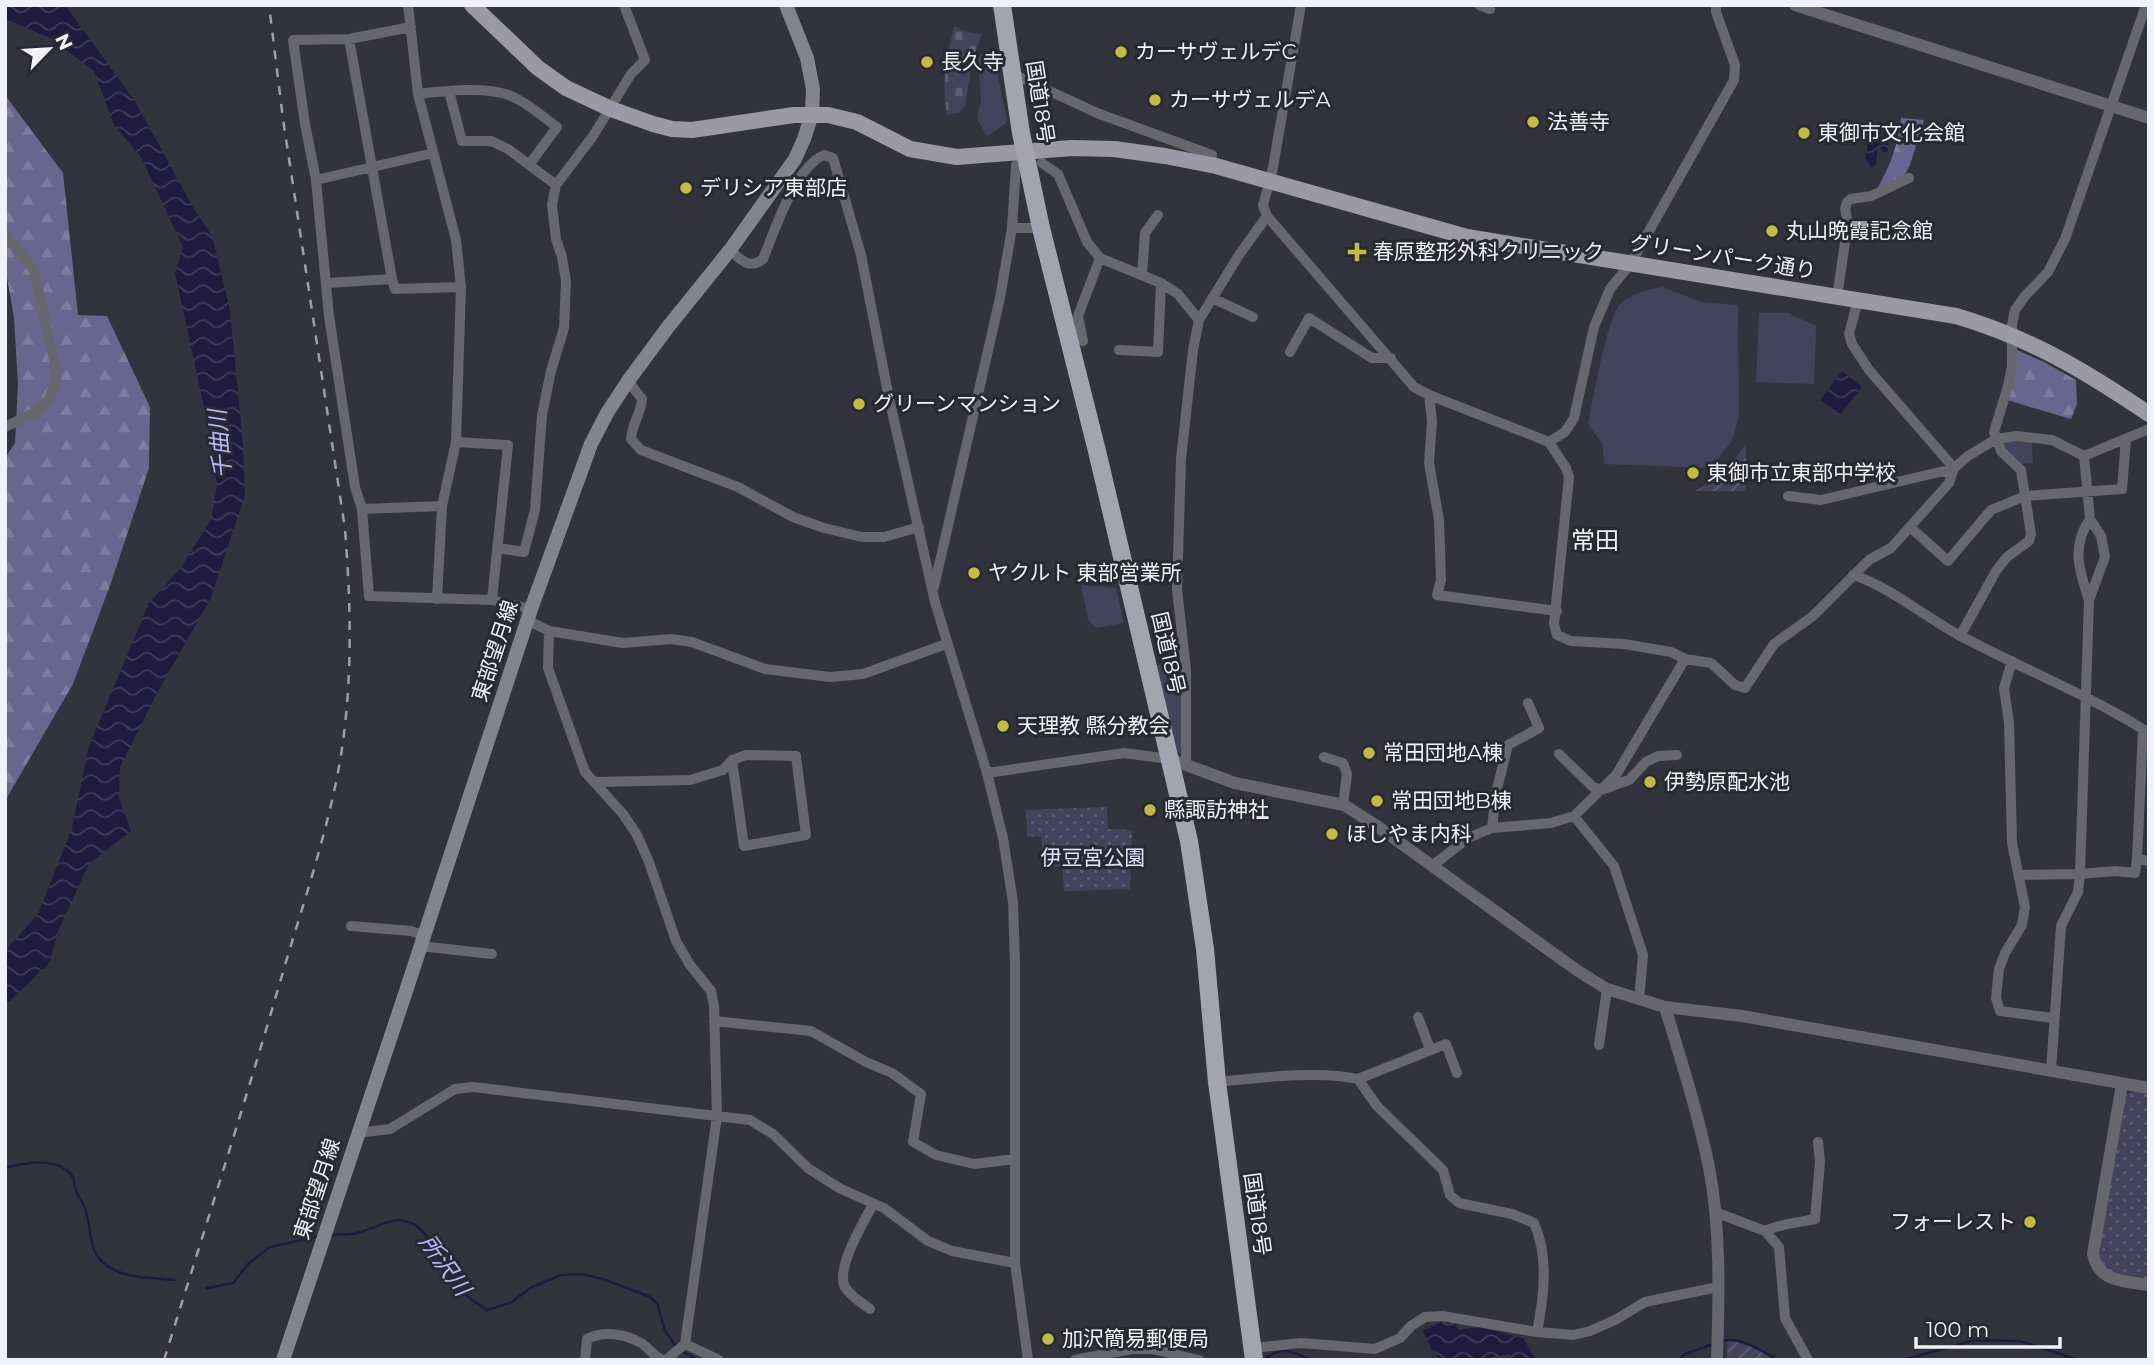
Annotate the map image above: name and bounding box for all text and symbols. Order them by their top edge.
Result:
north arrow [14,14,84,84]
text: N [50,30,78,54]
place label: カーサヴェルデC [1135,39,1297,64]
marker: カーサヴェルデC [1113,44,1129,60]
place label: 長久寺 [941,49,1004,74]
marker: 長久寺 [919,54,935,70]
street label: 国道18号 [1022,58,1059,145]
place label: カーサヴェルデA [1169,87,1332,112]
marker: カーサヴェルデA [1147,92,1163,108]
place label: 法善寺 [1547,109,1610,134]
marker: 法善寺 [1525,114,1541,130]
place label: 東御市文化会館 [1818,120,1965,145]
marker: 東御市文化会館 [1796,125,1812,141]
place label: デリシア東部店 [700,175,847,200]
marker: デリシア東部店 [678,180,694,196]
place label: 丸山晩霞記念館 [1786,218,1933,243]
marker: 丸山晩霞記念館 [1764,223,1780,239]
street label: グリーンパーク通り [1628,229,1818,284]
place label: 春原整形外科クリニック [1373,239,1604,264]
marker: 春原整形外科クリニック [1347,242,1367,262]
place label: グリーンマンション [873,391,1061,416]
marker: グリーンマンション [851,396,867,412]
water label: 千曲川 [203,405,237,480]
place label: 東御市立東部中学校 [1707,460,1896,485]
marker: 東御市立東部中学校 [1685,465,1701,481]
district label: 常田 [1571,526,1619,555]
place label: ヤクルト 東部営業所 [988,560,1182,585]
marker: ヤクルト 東部営業所 [966,565,982,581]
street label: 東部望月線 [466,597,523,705]
street label: 国道18号 [1147,609,1190,697]
place label: 天理教 縣分教会 [1017,713,1170,738]
marker: 天理教 縣分教会 [995,718,1011,734]
place label: 常田団地A棟 [1383,740,1503,765]
marker: 常田団地A棟 [1361,745,1377,761]
place label: 伊勢原配水池 [1664,769,1790,794]
marker: 伊勢原配水池 [1642,774,1658,790]
place label: 常田団地B棟 [1391,788,1512,813]
marker: 常田団地B棟 [1369,793,1385,809]
place label: 縣諏訪神社 [1164,797,1269,822]
marker: 縣諏訪神社 [1142,802,1158,818]
place label: ほしやま内科 [1346,821,1472,846]
marker: ほしやま内科 [1324,826,1340,842]
park label: 伊豆宮公園 [1041,845,1146,870]
street label: 東部望月線 [288,1135,345,1243]
street label: 国道18号 [1239,1171,1276,1257]
place label: フォーレスト [1890,1209,2016,1234]
marker: フォーレスト [2022,1214,2038,1230]
water label: 所沢川 [413,1229,478,1304]
scale bar [1916,1306,2060,1350]
text: 100 m [1926,1317,1989,1342]
place label: 加沢簡易郵便局 [1062,1326,1209,1351]
marker: 加沢簡易郵便局 [1040,1331,1056,1347]

